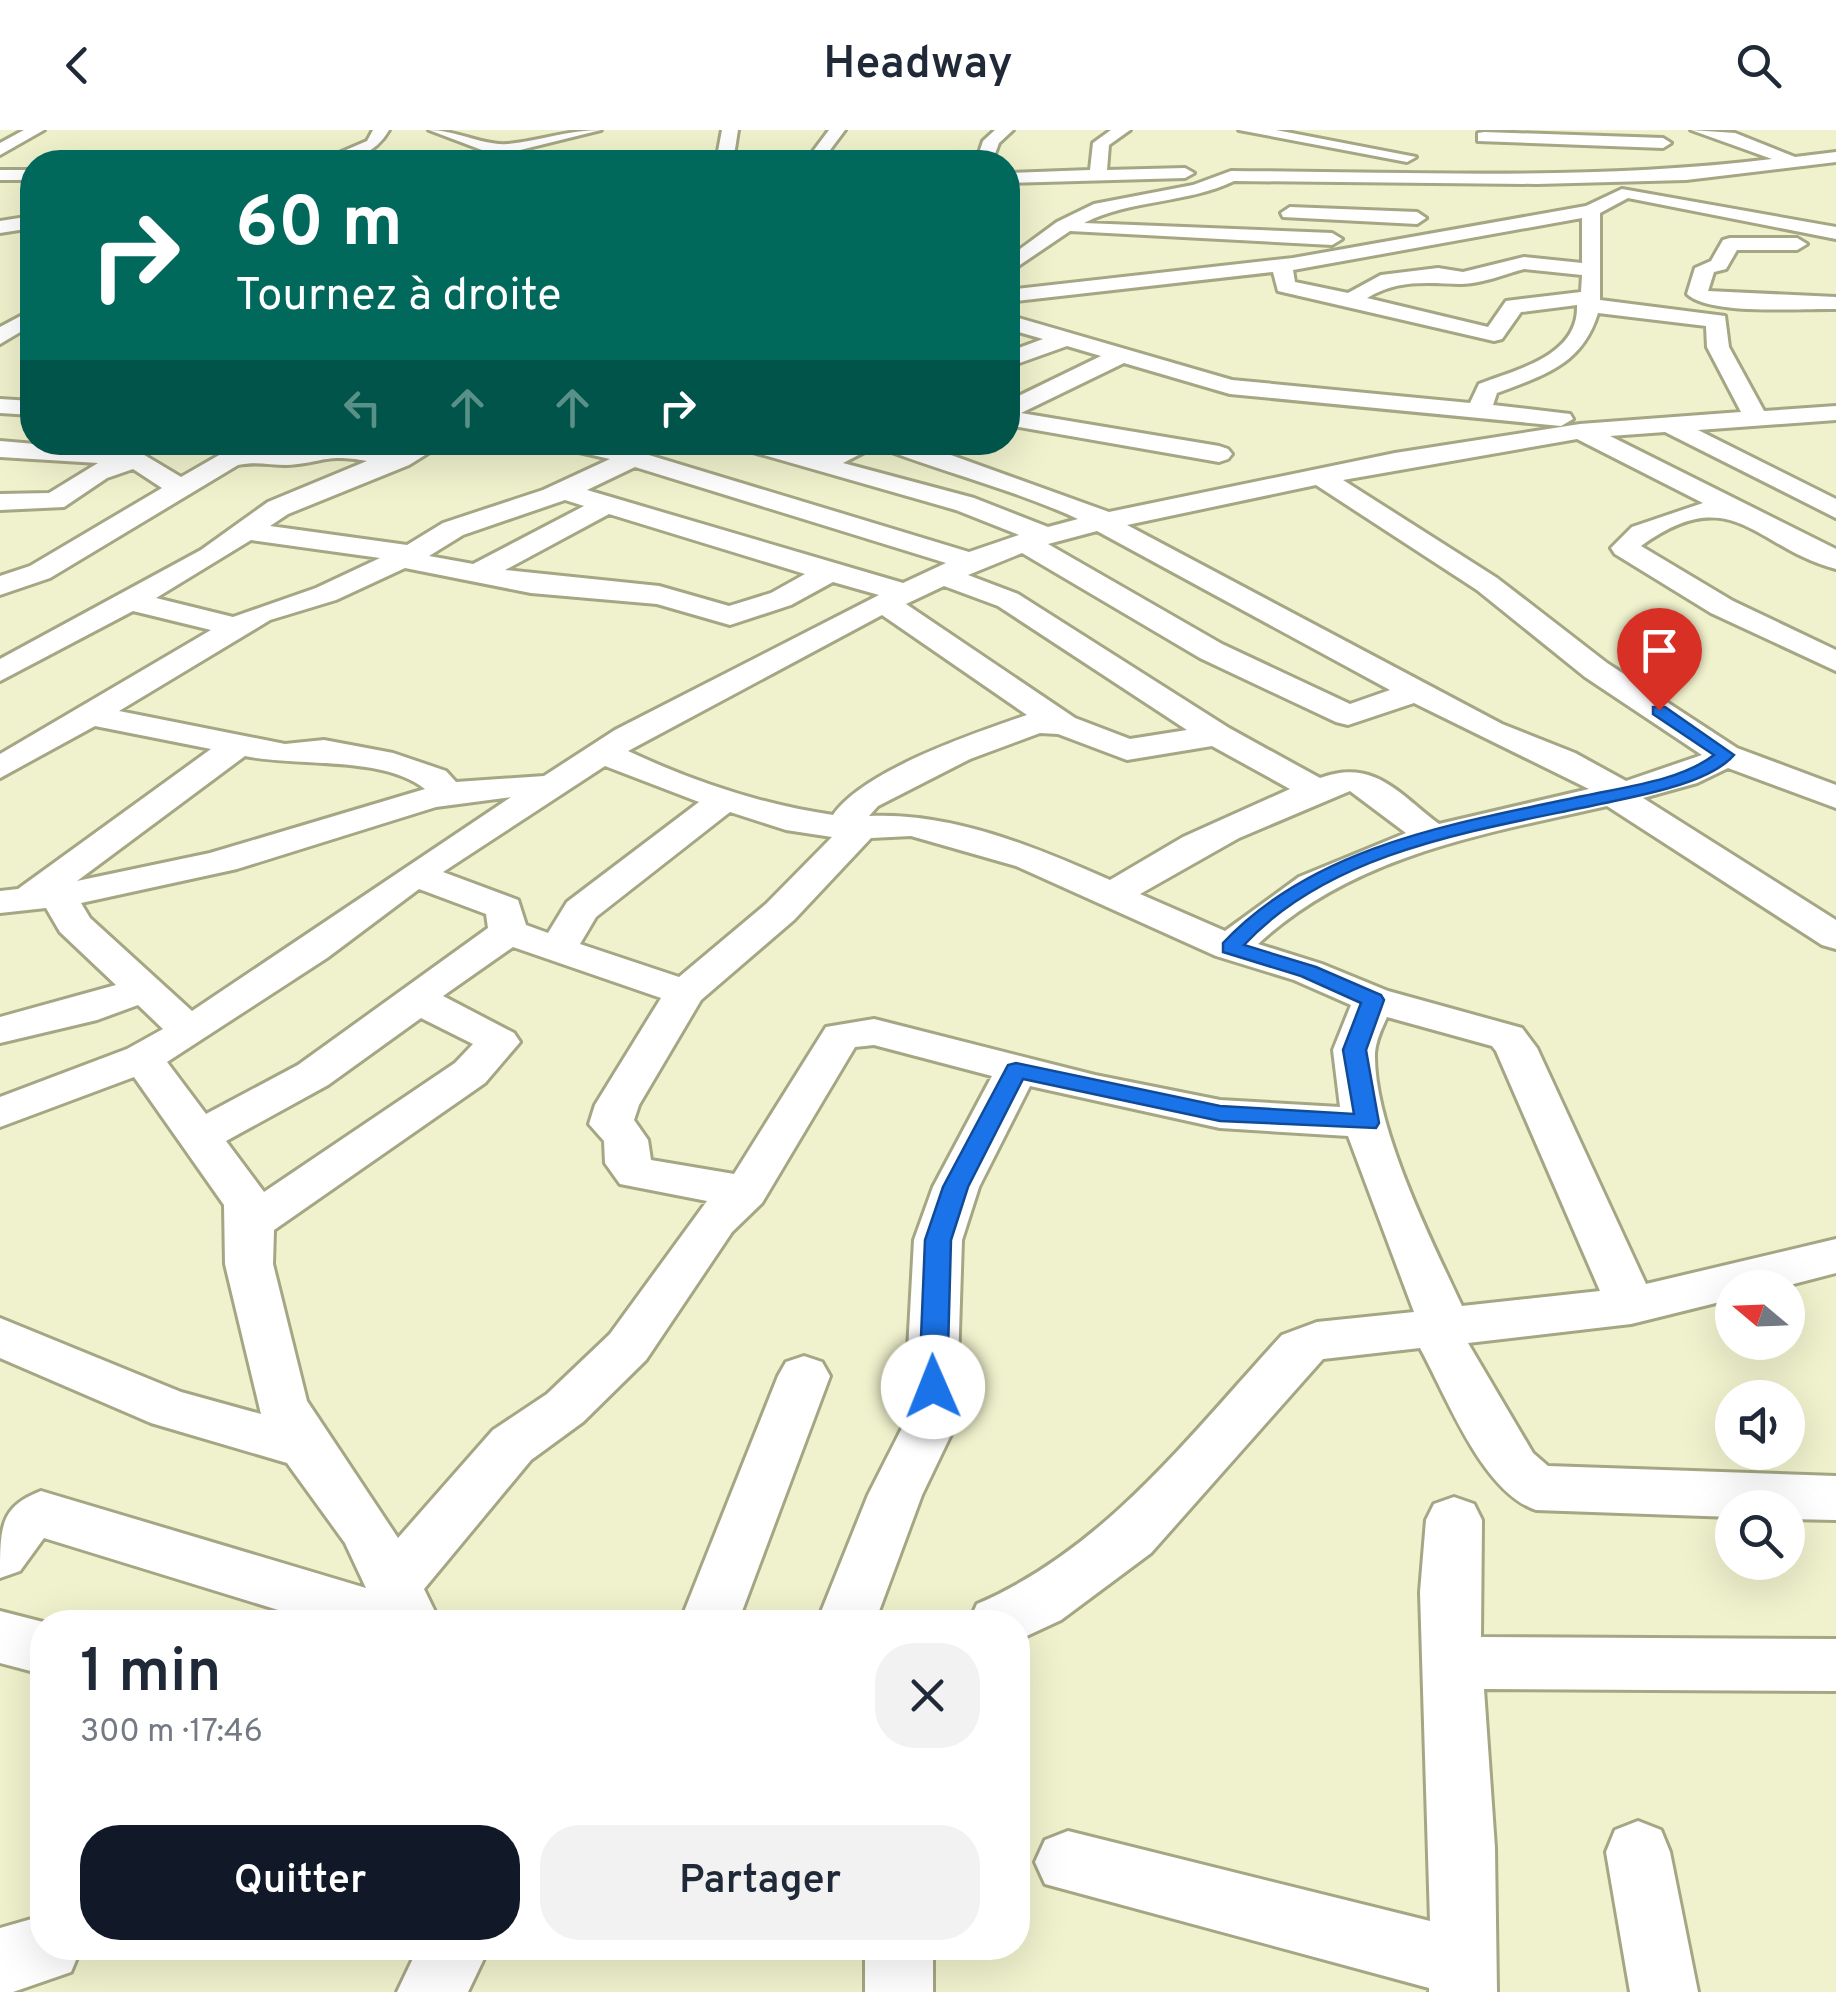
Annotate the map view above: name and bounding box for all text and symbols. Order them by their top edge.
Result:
text: Headway [823,37,1013,94]
icon: back [50,38,105,93]
icon: search [1731,38,1786,93]
text: 60 m [235,182,403,271]
icon: right [70,190,200,320]
text: Tournez à droite [235,269,562,326]
icon: left [335,380,390,435]
icon: ahead [440,380,495,435]
icon: ahead [545,380,600,435]
icon: right [650,380,705,435]
pin [1617,608,1702,711]
icon: arrive [1632,623,1687,678]
north arrow [1715,1270,1805,1360]
map controls [1715,1270,1805,1580]
position arrow [881,1335,985,1439]
button: sound [1715,1380,1805,1470]
button: search [1715,1490,1805,1580]
text: 1 min [80,1637,221,1713]
button: close [875,1643,980,1748]
text: 300 m · 17:46 [80,1713,263,1753]
button: Quitter [80,1825,520,1940]
button: Partager [540,1825,980,1940]

